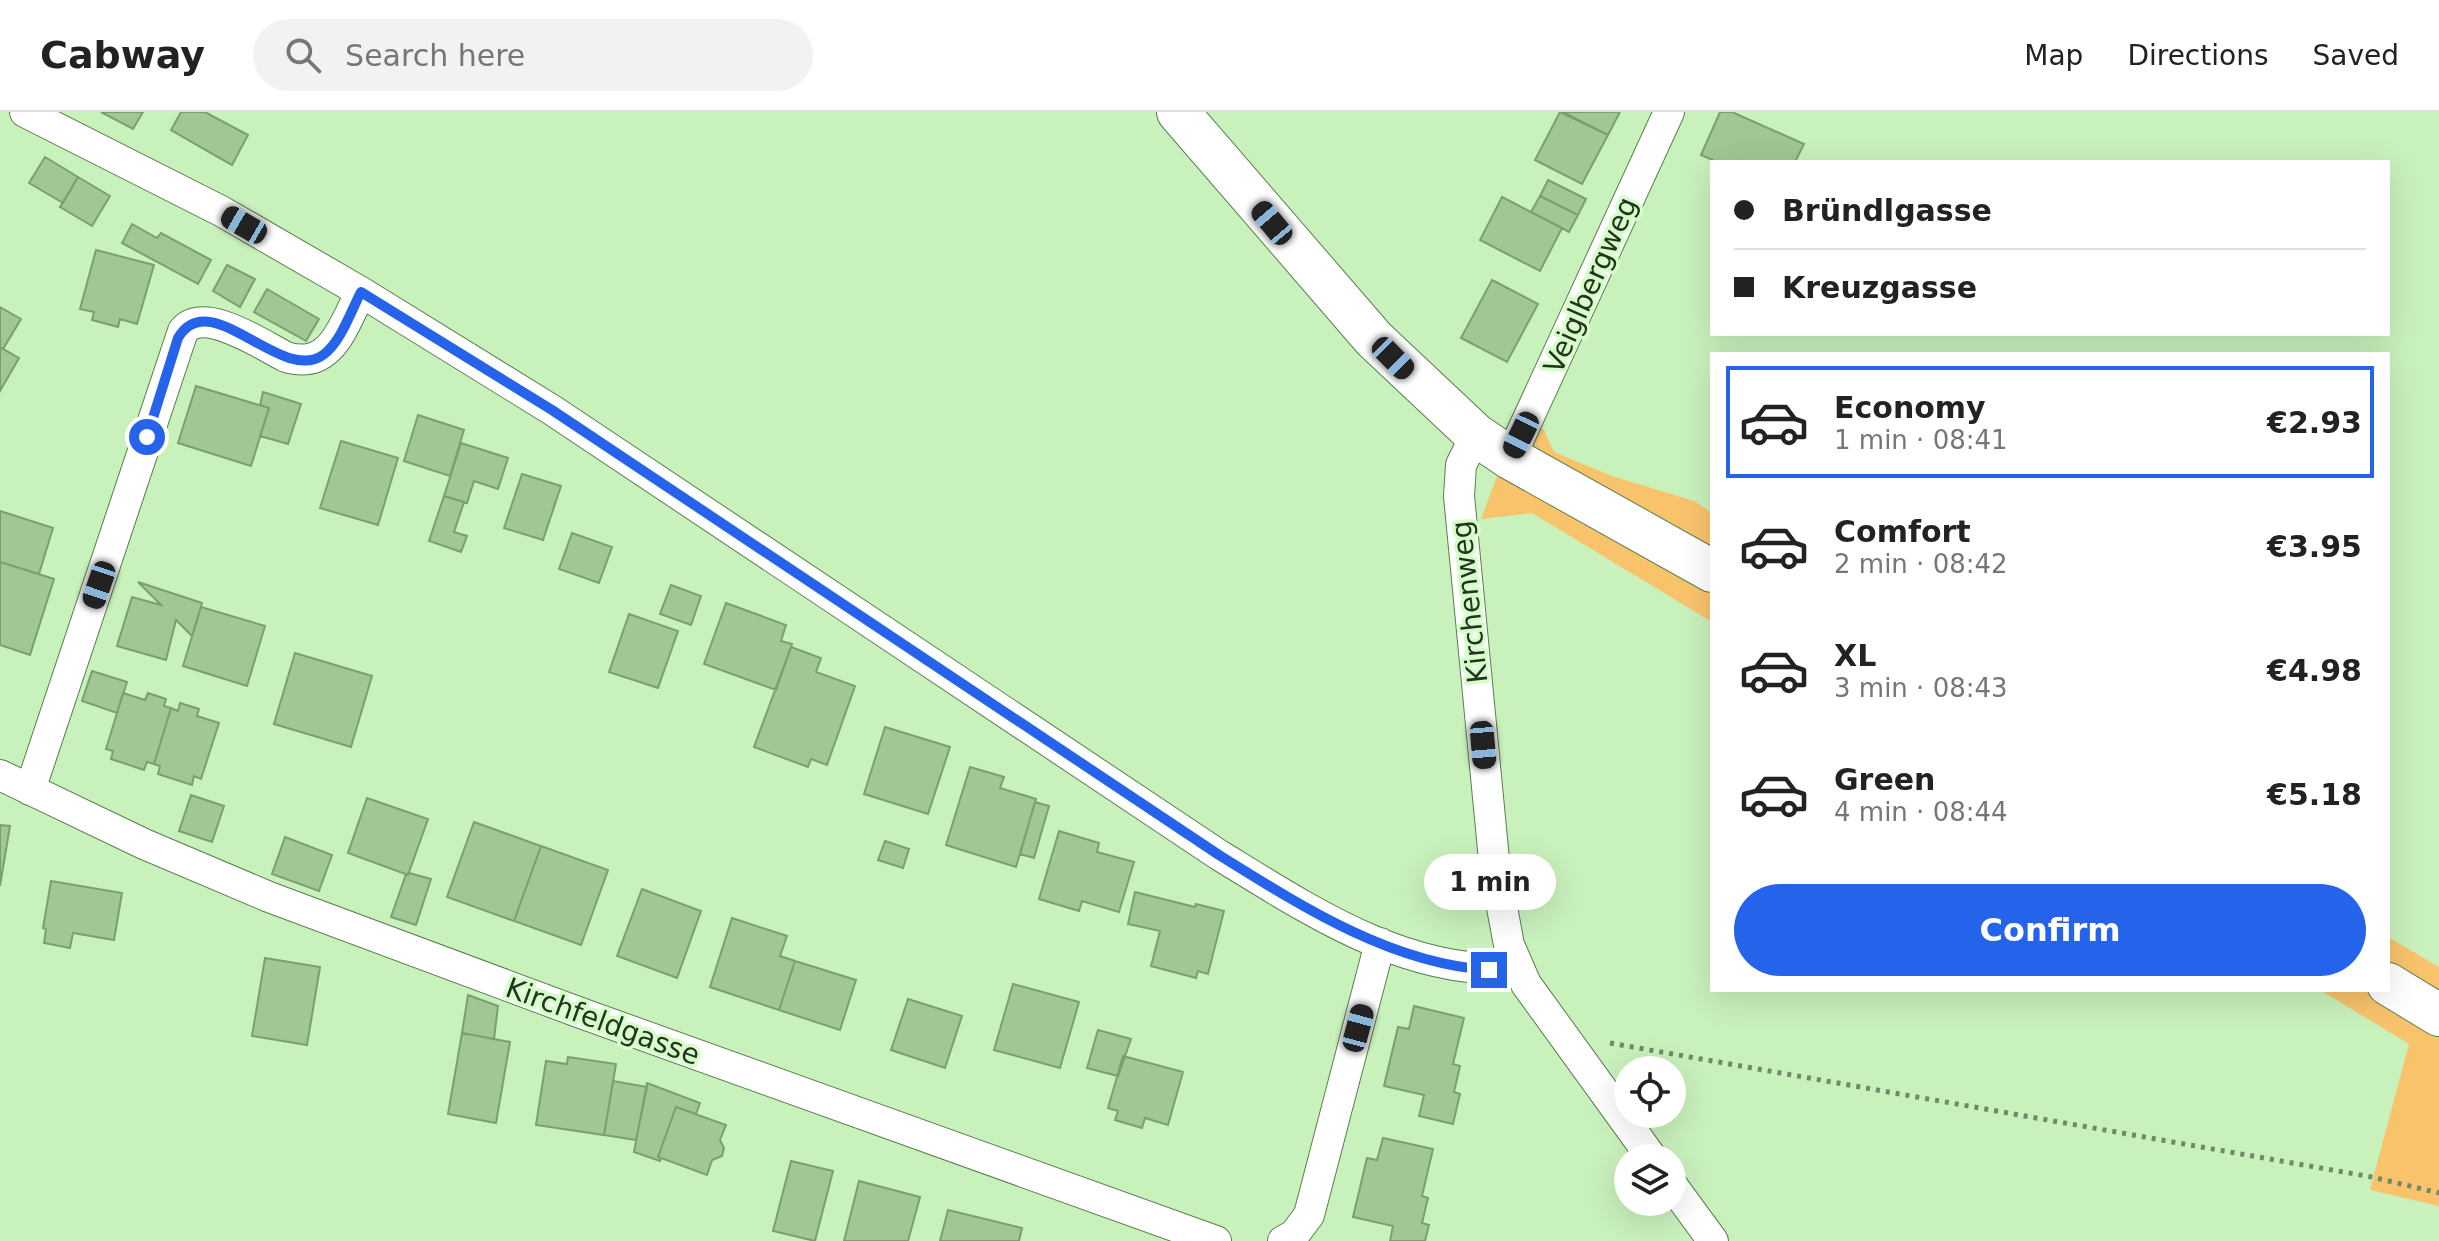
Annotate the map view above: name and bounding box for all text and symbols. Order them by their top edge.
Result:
search box [253,19,813,91]
text: Cabway [40,33,205,77]
icon: search [281,33,325,77]
text: Search here [345,38,525,73]
text: Map [2024,39,2083,72]
text: Directions [2127,39,2268,72]
text: Saved [2312,39,2399,72]
street label: Veiglbergweg [1537,192,1644,378]
text: Bründlgasse [1782,193,1992,228]
car [1247,197,1297,249]
car [217,203,271,247]
text: Kreuzgasse [1782,270,1977,305]
car [1368,333,1418,383]
icon: car [1738,386,1810,458]
text: Economy [1834,390,1986,425]
text: €2.93 [2267,405,2362,440]
car [1500,408,1542,462]
route start [129,419,165,455]
text: 1 min · 08:41 [1834,425,2008,455]
icon: car [1738,510,1810,582]
text: Comfort [1834,514,1971,549]
street label: Kirchenweg [1445,519,1494,685]
text: €3.95 [2267,529,2362,564]
text: 2 min · 08:42 [1834,549,2008,579]
car [80,558,118,612]
icon: car [1738,634,1810,706]
text: XL [1834,638,1876,673]
text: €4.98 [2267,653,2362,688]
text: 3 min · 08:43 [1834,673,2008,703]
car [1469,720,1497,770]
icon: car [1738,758,1810,830]
text: Green [1834,762,1935,797]
text: €5.18 [2267,777,2362,812]
text: 4 min · 08:44 [1834,797,2008,827]
callout: 1 min [1423,854,1555,910]
text: 1 min [1449,867,1531,897]
button: Confirm [1734,884,2366,976]
route end [1471,952,1507,988]
street label: Kirchfeldgasse [501,971,704,1072]
car [1340,1002,1376,1054]
map controls [1614,1056,1686,1216]
button: locate [1614,1056,1686,1128]
button: layers [1614,1144,1686,1216]

